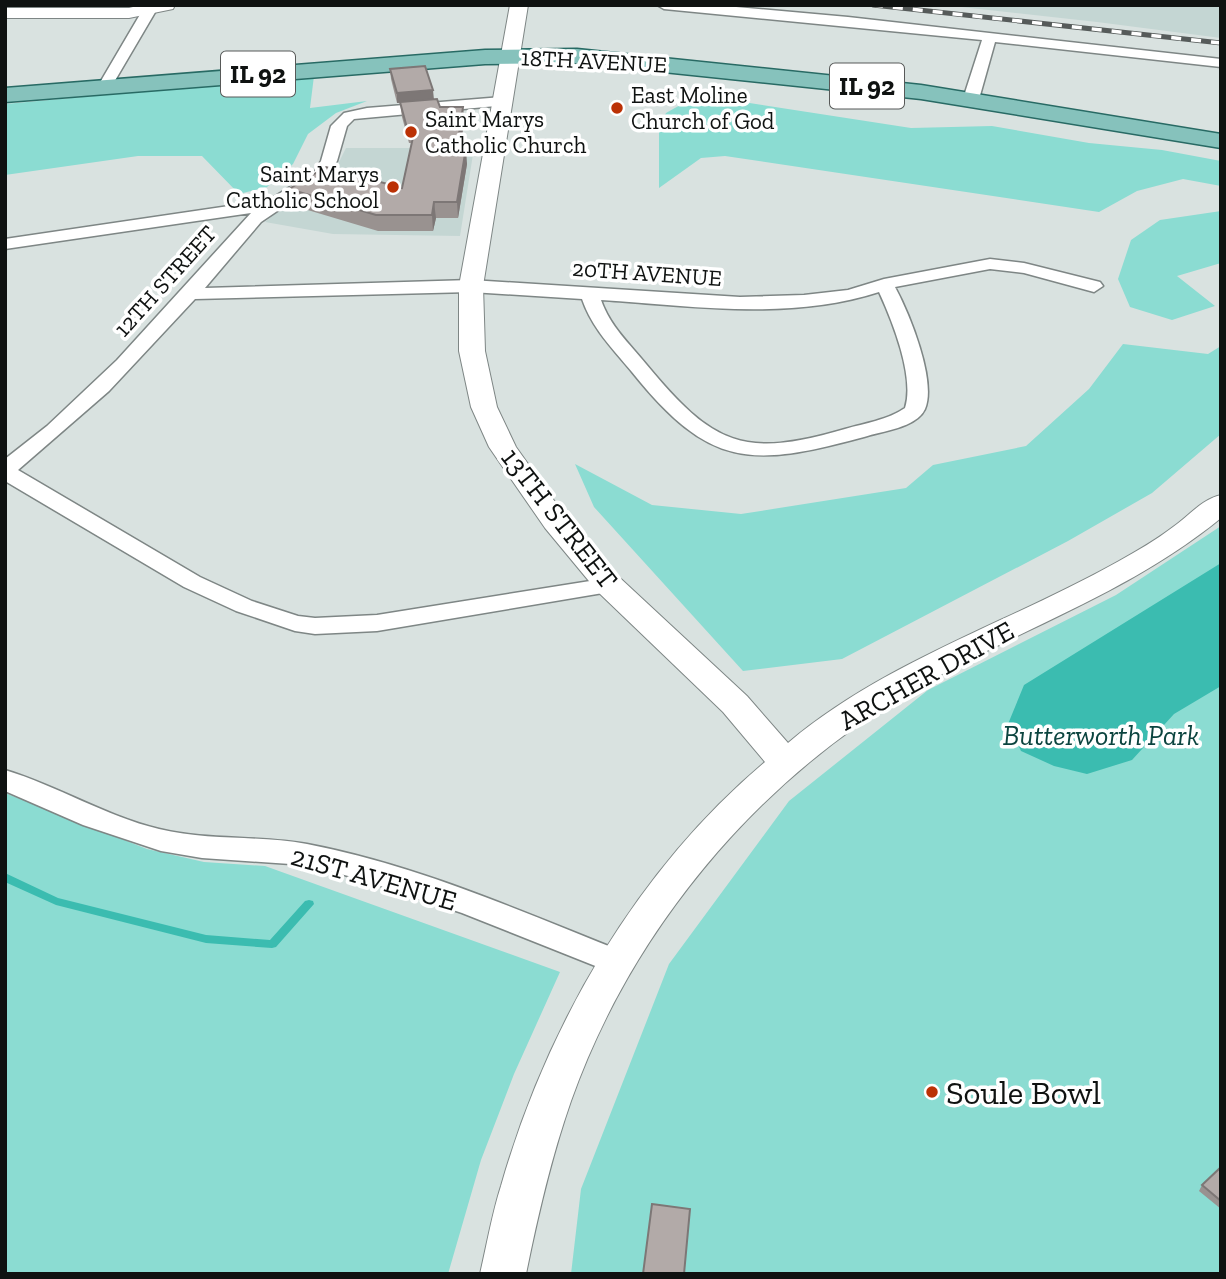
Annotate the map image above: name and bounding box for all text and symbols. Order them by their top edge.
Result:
street label: 18TH AVENUE [520,43,668,79]
road number: IL 92 [221,52,295,96]
road number: IL 92 [830,64,904,108]
place label: East Moline Church of God [631,81,775,135]
marker: East Moline Church of God [609,100,625,116]
place label: Saint Marys Catholic Church [425,105,587,159]
marker: Saint Marys Catholic Church [403,124,419,140]
place label: Saint Marys Catholic School [226,160,379,214]
marker: Saint Marys Catholic School [385,179,401,195]
street label: 12TH STREET [108,220,222,342]
street label: 20TH AVENUE [571,254,723,292]
street label: 13TH STREET [495,441,625,595]
street label: ARCHER DRIVE [833,614,1019,737]
park label: Butterworth Park [1003,719,1199,752]
street label: 21ST AVENUE [287,839,460,918]
place label: Soule Bowl [946,1073,1101,1112]
marker: Soule Bowl [924,1084,940,1100]

